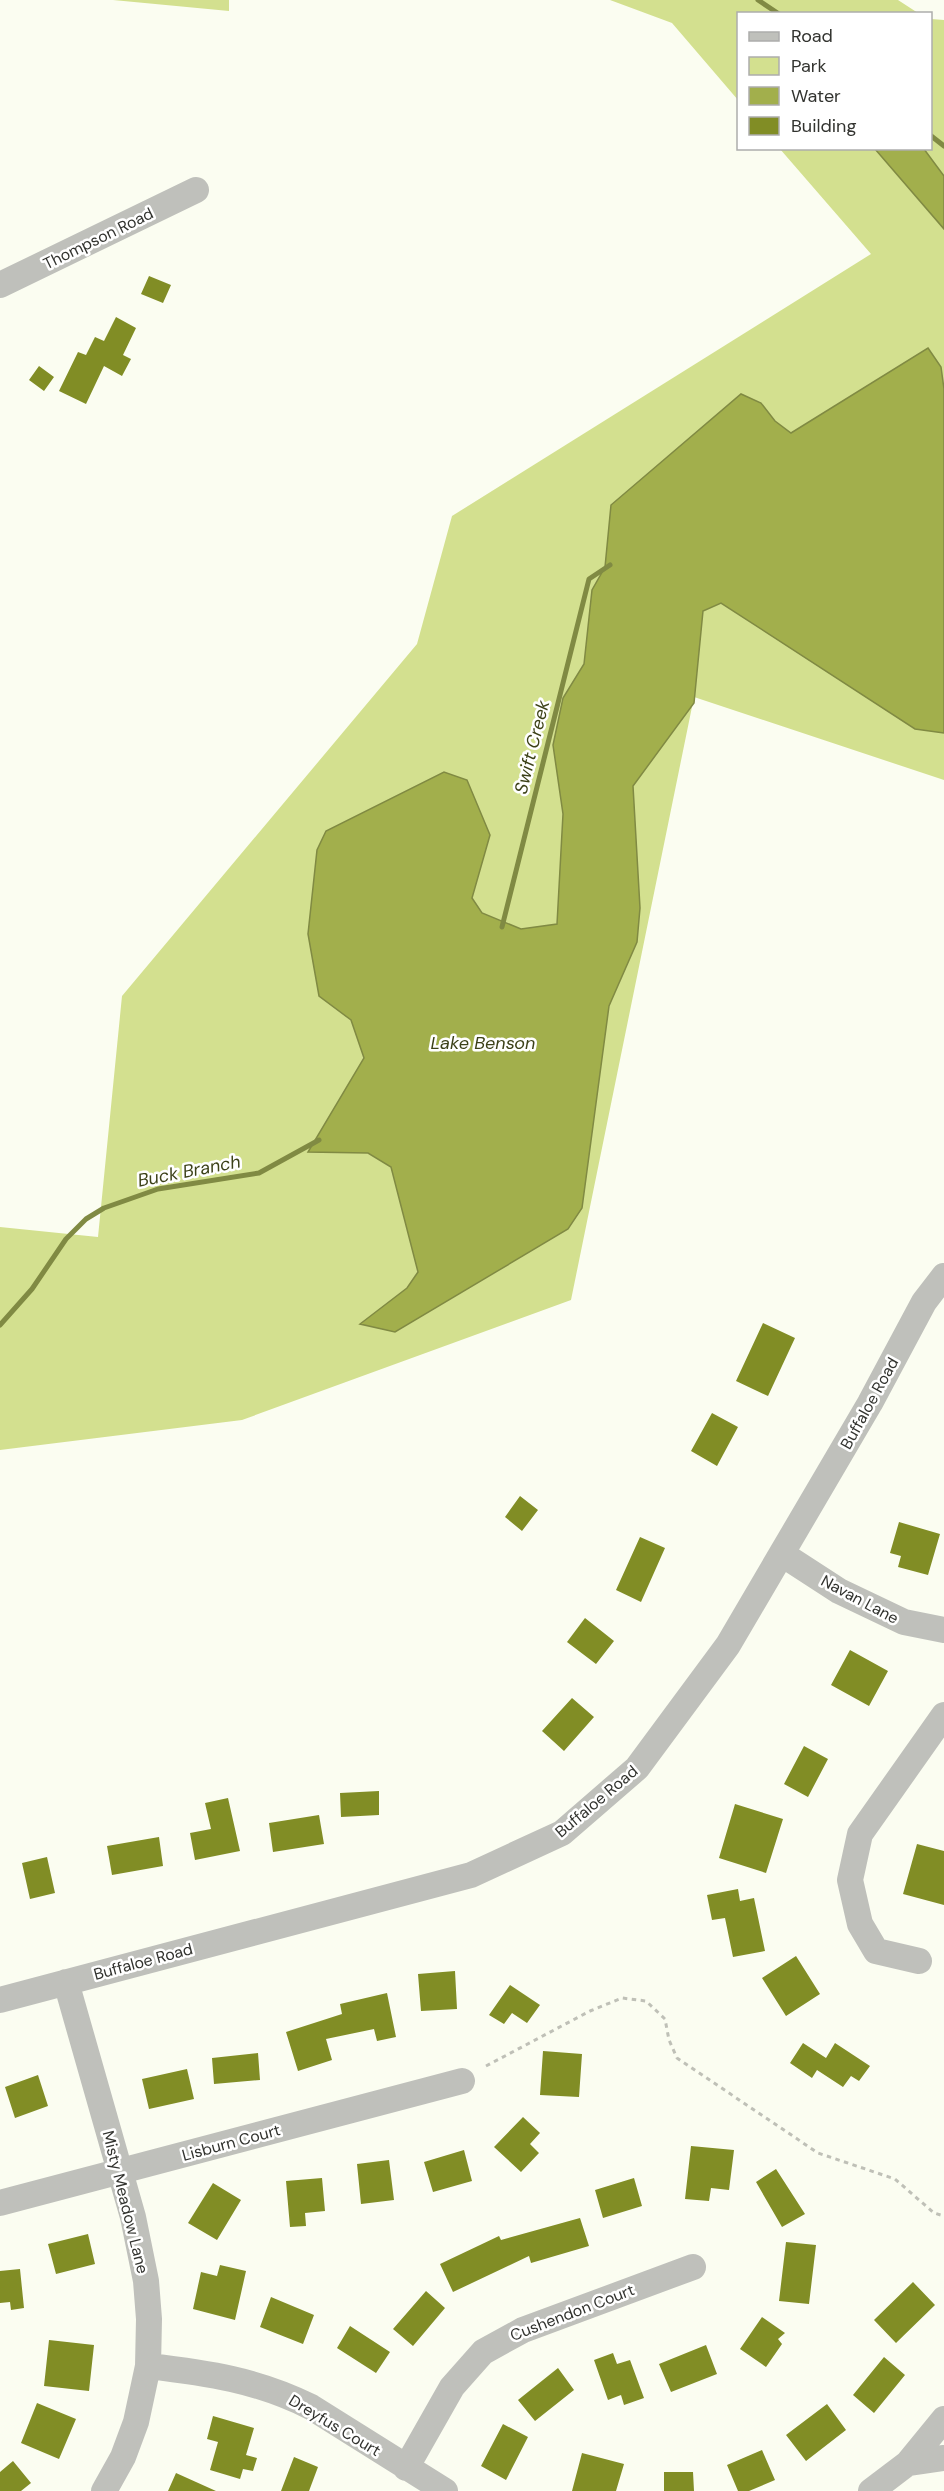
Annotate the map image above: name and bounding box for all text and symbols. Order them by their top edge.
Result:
legend [737,12,932,150]
text: Road [791,24,833,48]
text: Park [791,54,827,78]
text: Water [791,84,841,108]
text: Building [791,114,856,138]
street label: Thompson Road [40,203,157,274]
water label: Swift Creek [509,697,555,796]
water label: Lake Benson [431,1031,535,1055]
water label: Buck Branch [135,1149,243,1193]
street label: Buffaloe Road [836,1354,903,1453]
street label: Navan Lane [817,1570,902,1629]
street label: Buffaloe Road [551,1761,642,1842]
street label: Buffaloe Road [91,1938,195,1985]
street label: Lisburn Court [180,2119,283,2166]
street label: Misty Meadow Lane [98,2128,153,2276]
street label: Cushendon Court [507,2279,637,2346]
street label: Dreyfus Court [285,2390,385,2461]

